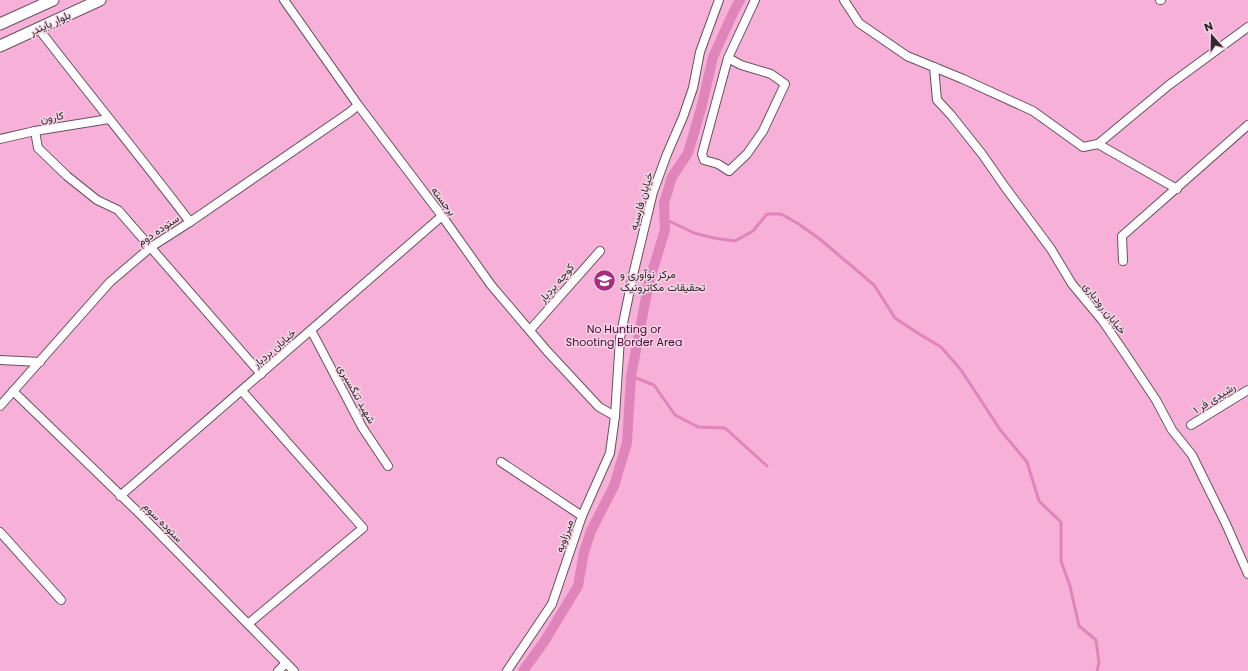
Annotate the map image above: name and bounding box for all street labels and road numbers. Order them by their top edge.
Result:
street label: بلوار بایندر [26,7,73,40]
street label: کارون [39,107,65,127]
street label: خیابان فارسیه [625,170,657,232]
street label: برجسته [428,183,460,219]
street label: ستوده دوم [134,210,182,250]
street label: کوچه بردبار [534,260,578,307]
street label: خیابان رودباری [1080,279,1130,337]
street label: خیابان بردبار [248,325,299,372]
street label: شهید تنگسیری [334,361,380,427]
street label: رشیدی فر ۱ [1190,379,1239,417]
street label: ستوده سوم [139,498,187,546]
street label: میرزاویه [551,517,577,555]

